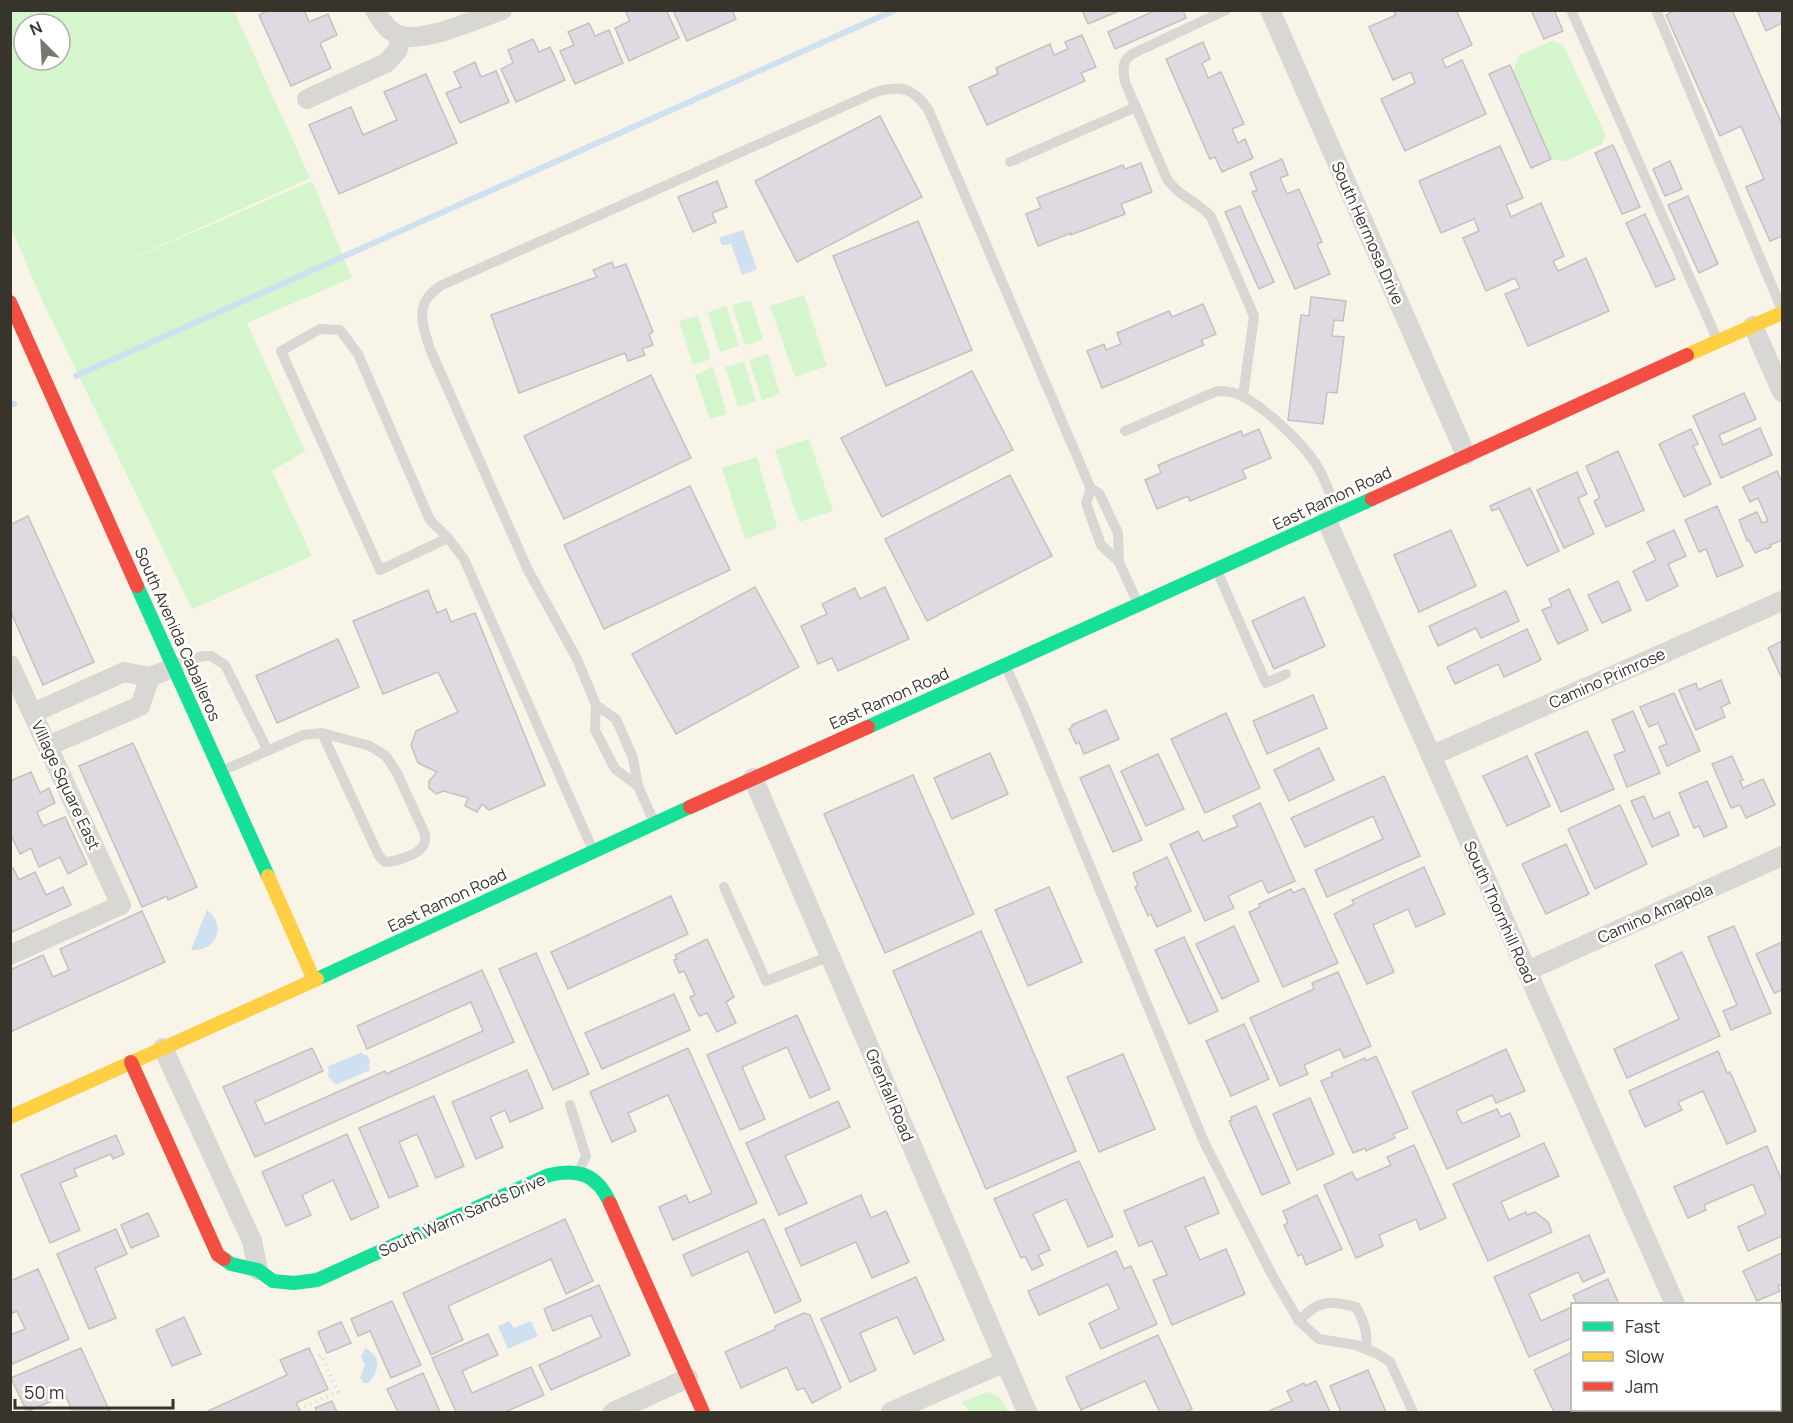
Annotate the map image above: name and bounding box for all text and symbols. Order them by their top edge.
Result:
north arrow [12,12,72,72]
text: N [26,16,46,41]
street label: South Hermosa Drive [1326,158,1410,308]
street label: East Ramon Road [1269,461,1395,535]
street label: South Avenida Caballeros [130,544,226,724]
street label: Camino Primrose [1545,642,1669,714]
street label: East Ramon Road [826,662,952,734]
street label: Village Square East [26,717,106,853]
street label: South Thornhill Road [1459,837,1541,987]
street label: East Ramon Road [384,863,510,937]
street label: Camino Amapola [1594,878,1716,948]
street label: Grenfall Road [861,1045,919,1145]
street label: South Warm Sands Drive [375,1168,549,1262]
legend [1571,1303,1781,1411]
text: Fast [1625,1314,1660,1338]
text: Slow [1625,1344,1665,1368]
scale bar [15,1372,172,1410]
text: Jam [1625,1374,1659,1398]
text: 50 m [24,1380,64,1404]

